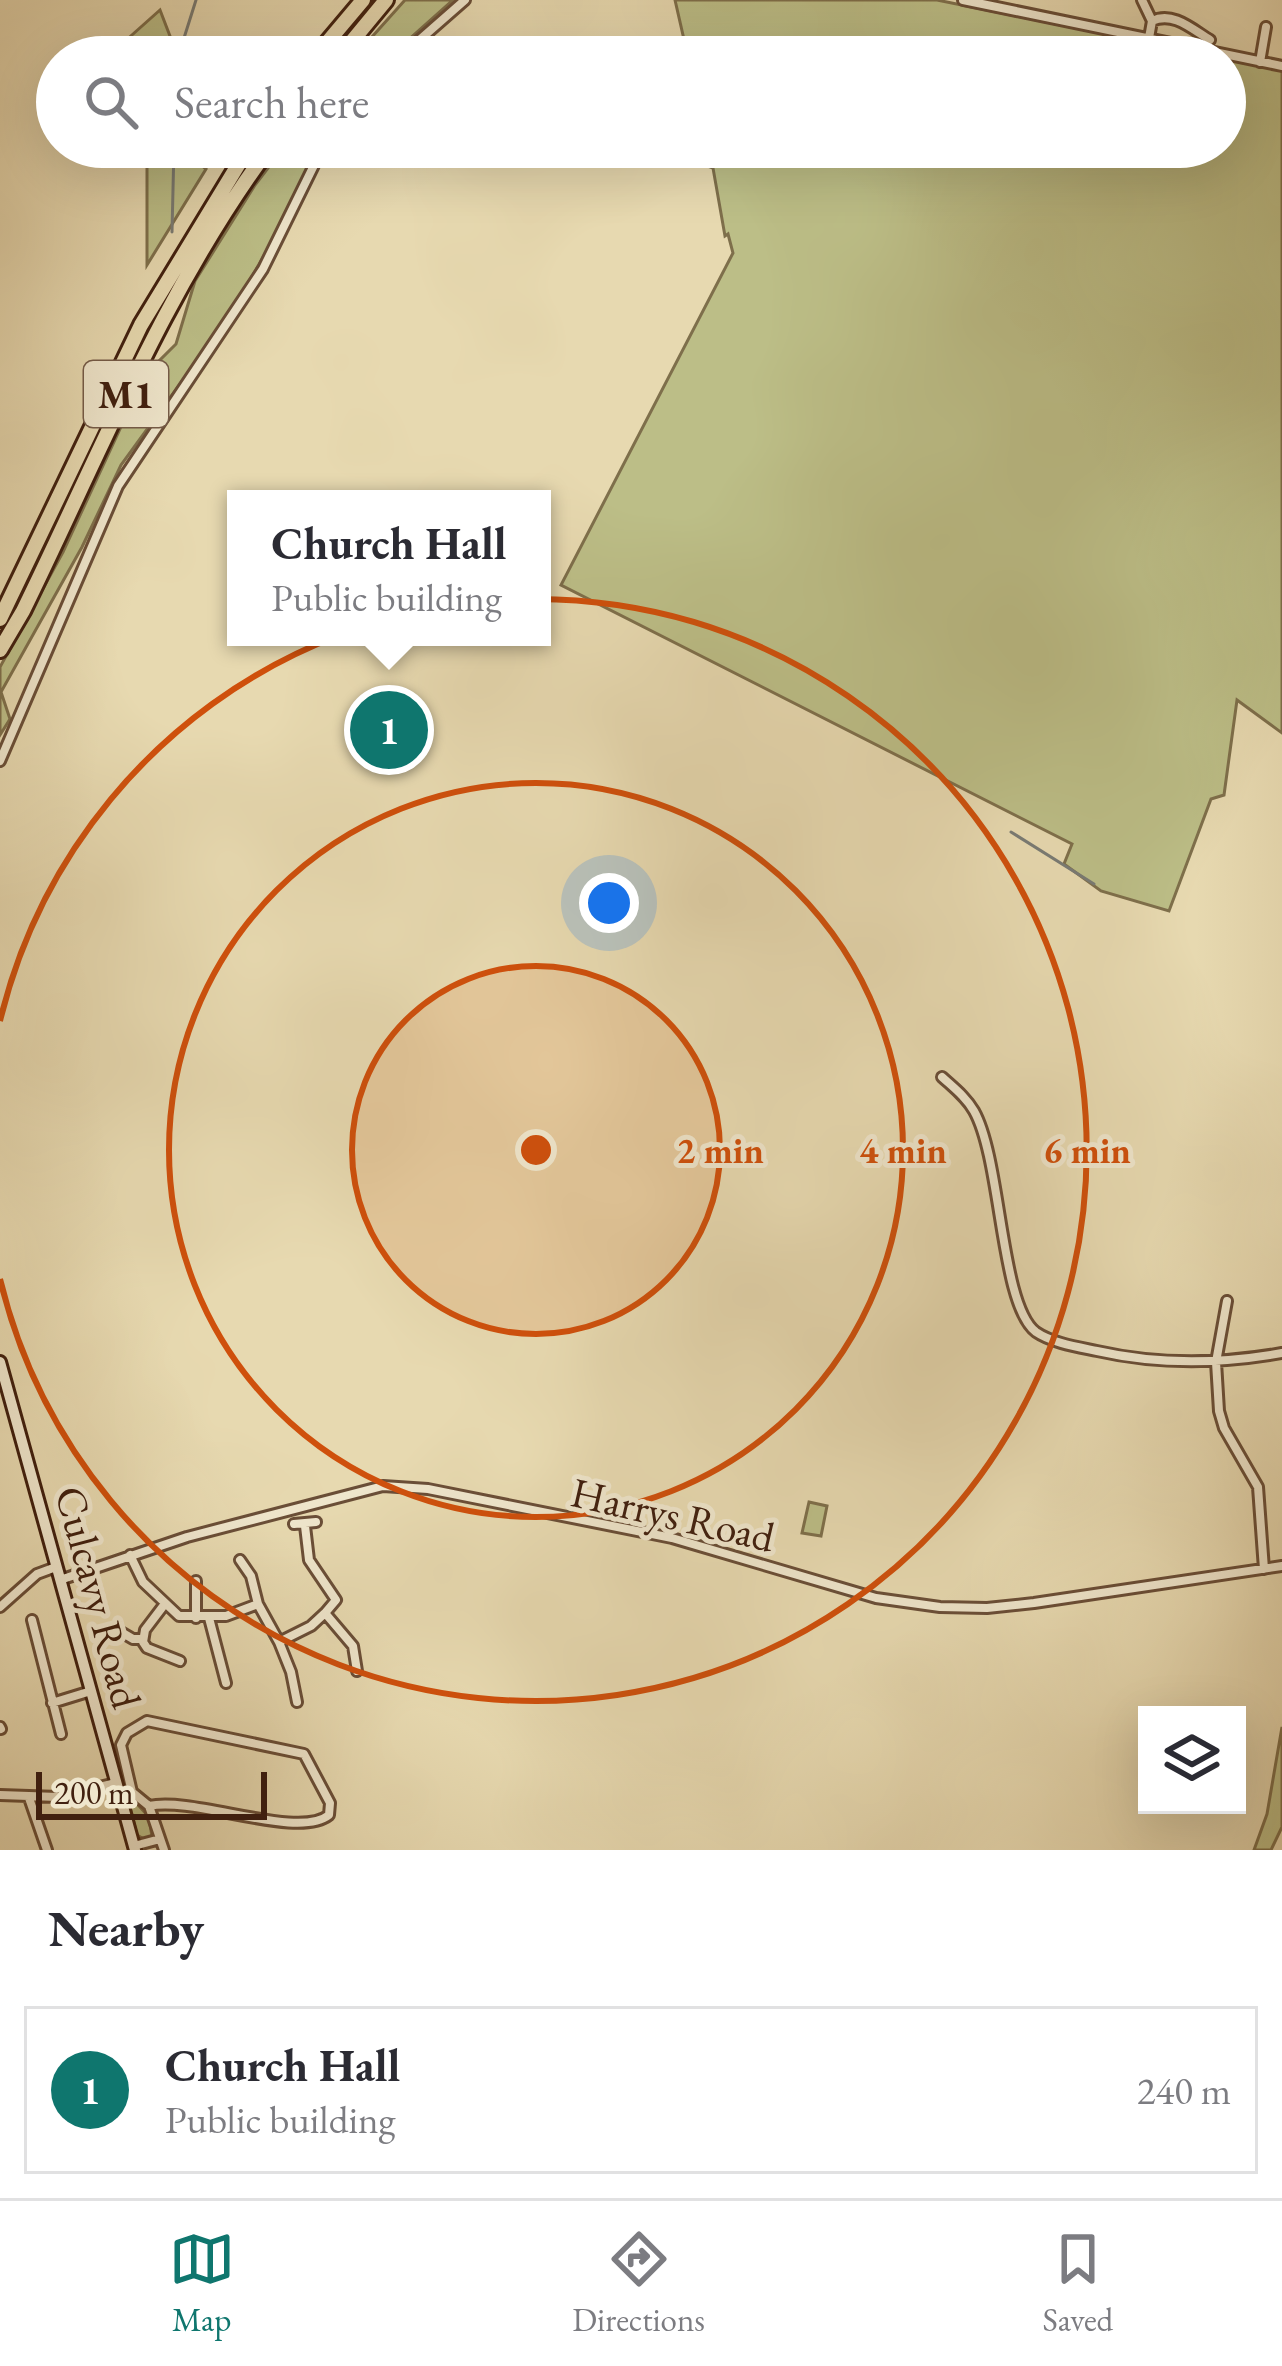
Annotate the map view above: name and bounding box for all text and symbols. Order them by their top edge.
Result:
search box [36,36,1246,168]
icon: search [78,69,144,135]
text: Search here [174,73,369,131]
road number: M1 [84,361,168,427]
popup [227,490,551,646]
text: Church Hall [271,514,507,572]
text: Public building [271,572,502,623]
pin: 1 [350,685,428,775]
your location [579,873,639,933]
text: 2 min [676,1127,764,1174]
text: 4 min [859,1127,947,1174]
text: 6 min [1043,1127,1131,1174]
centre of rings [515,1129,557,1171]
street label: Harrys Road [566,1464,781,1565]
street label: Culcavy Road [43,1480,155,1715]
map controls [1138,1706,1246,1814]
button: layers [1138,1706,1246,1814]
scale bar [36,1766,267,1819]
text: 200 m [54,1771,134,1814]
text: Nearby [48,1895,204,1961]
text: Church Hall [165,2036,400,2094]
text: 1 [80,2065,100,2116]
text: 240 m [1137,2065,1231,2116]
text: Public building [165,2094,396,2145]
tab: Map [169,2226,235,2341]
tab: Directions [572,2226,705,2341]
tab: Saved [1043,2226,1113,2341]

